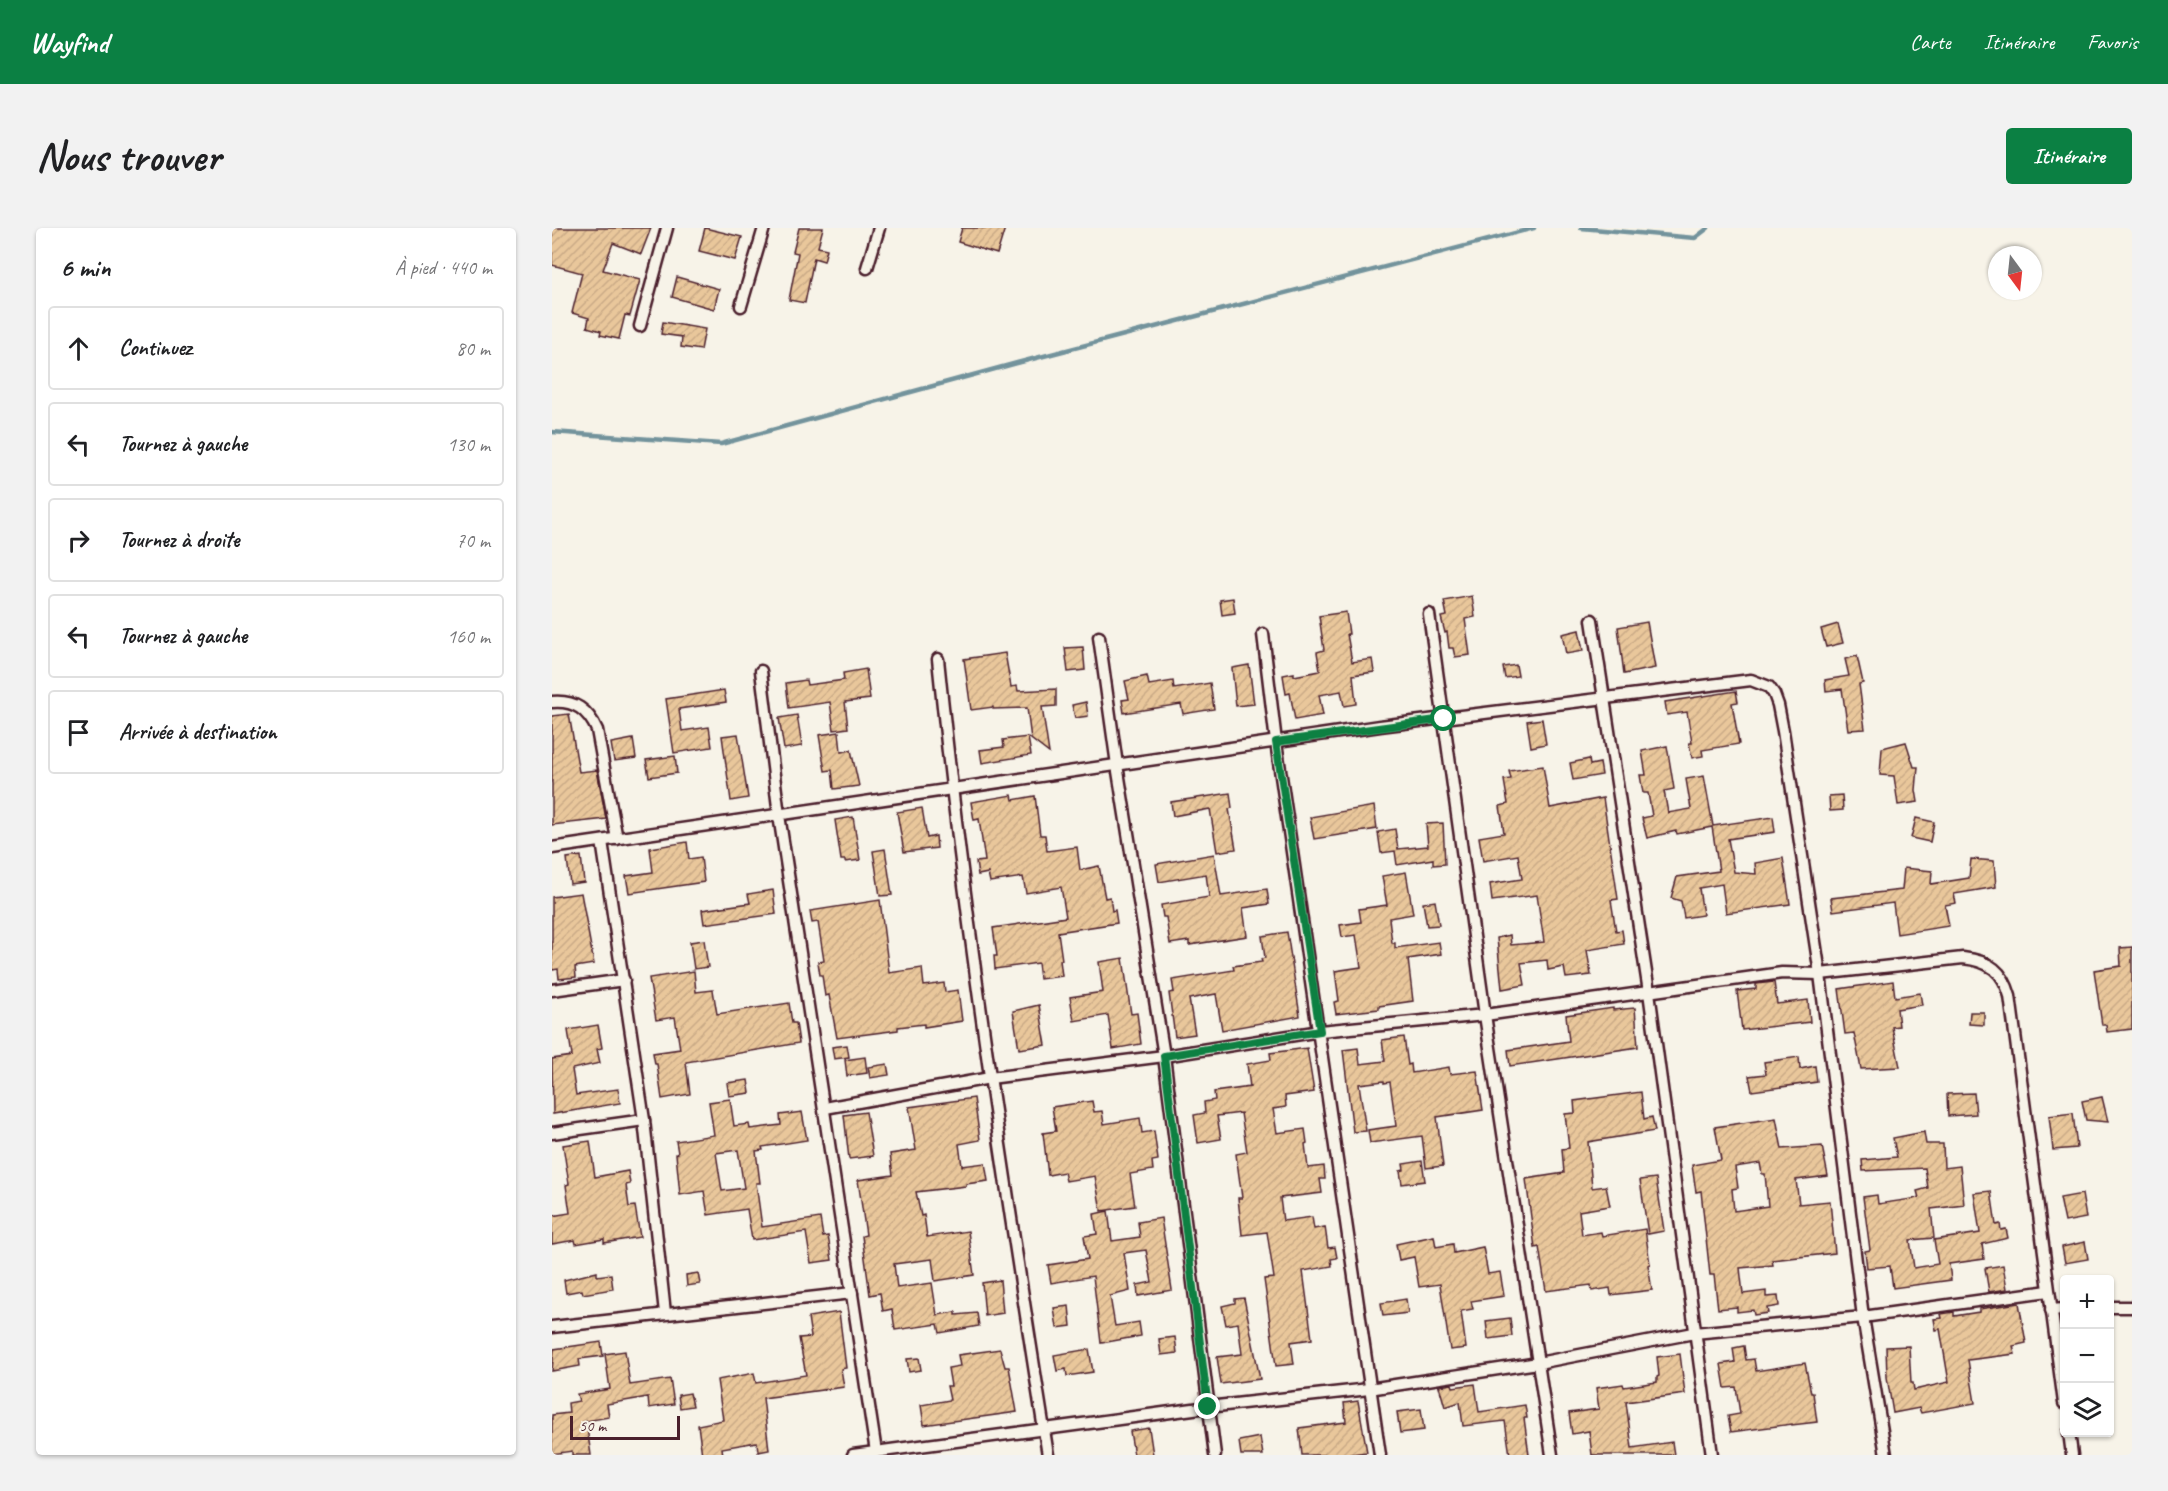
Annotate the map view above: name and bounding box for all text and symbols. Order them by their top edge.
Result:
text: Wayfind [30,25,109,60]
text: Carte [1910,29,1951,55]
text: Itinéraire [1984,29,2054,55]
text: Favoris [2087,29,2138,55]
button: Itinéraire [2006,128,2132,184]
text: Nous trouver [36,130,220,183]
north arrow [1988,246,2042,300]
text: 6 min [60,251,110,284]
text: À pied · 440 m [395,255,492,280]
icon: ahead [62,332,95,365]
text: Continuez [119,334,192,362]
text: 80 m [456,336,490,361]
icon: left [62,428,95,461]
text: Tournez à gauche [119,430,247,458]
text: 130 m [447,432,490,457]
icon: right [62,524,95,557]
text: Tournez à droite [119,526,239,554]
text: 70 m [456,528,490,553]
icon: left [62,620,95,653]
text: Tournez à gauche [119,622,247,650]
text: 160 m [447,624,490,649]
route start [1430,705,1456,731]
icon: arrive [62,716,95,749]
text: Arrivée à destination [119,718,277,746]
map controls [2060,1275,2114,1437]
button: + [2060,1275,2114,1329]
button: − [2060,1329,2114,1383]
button: layers [2060,1383,2114,1437]
route end [1194,1393,1220,1419]
scale bar [570,1413,680,1440]
text: 50 m [579,1416,606,1436]

